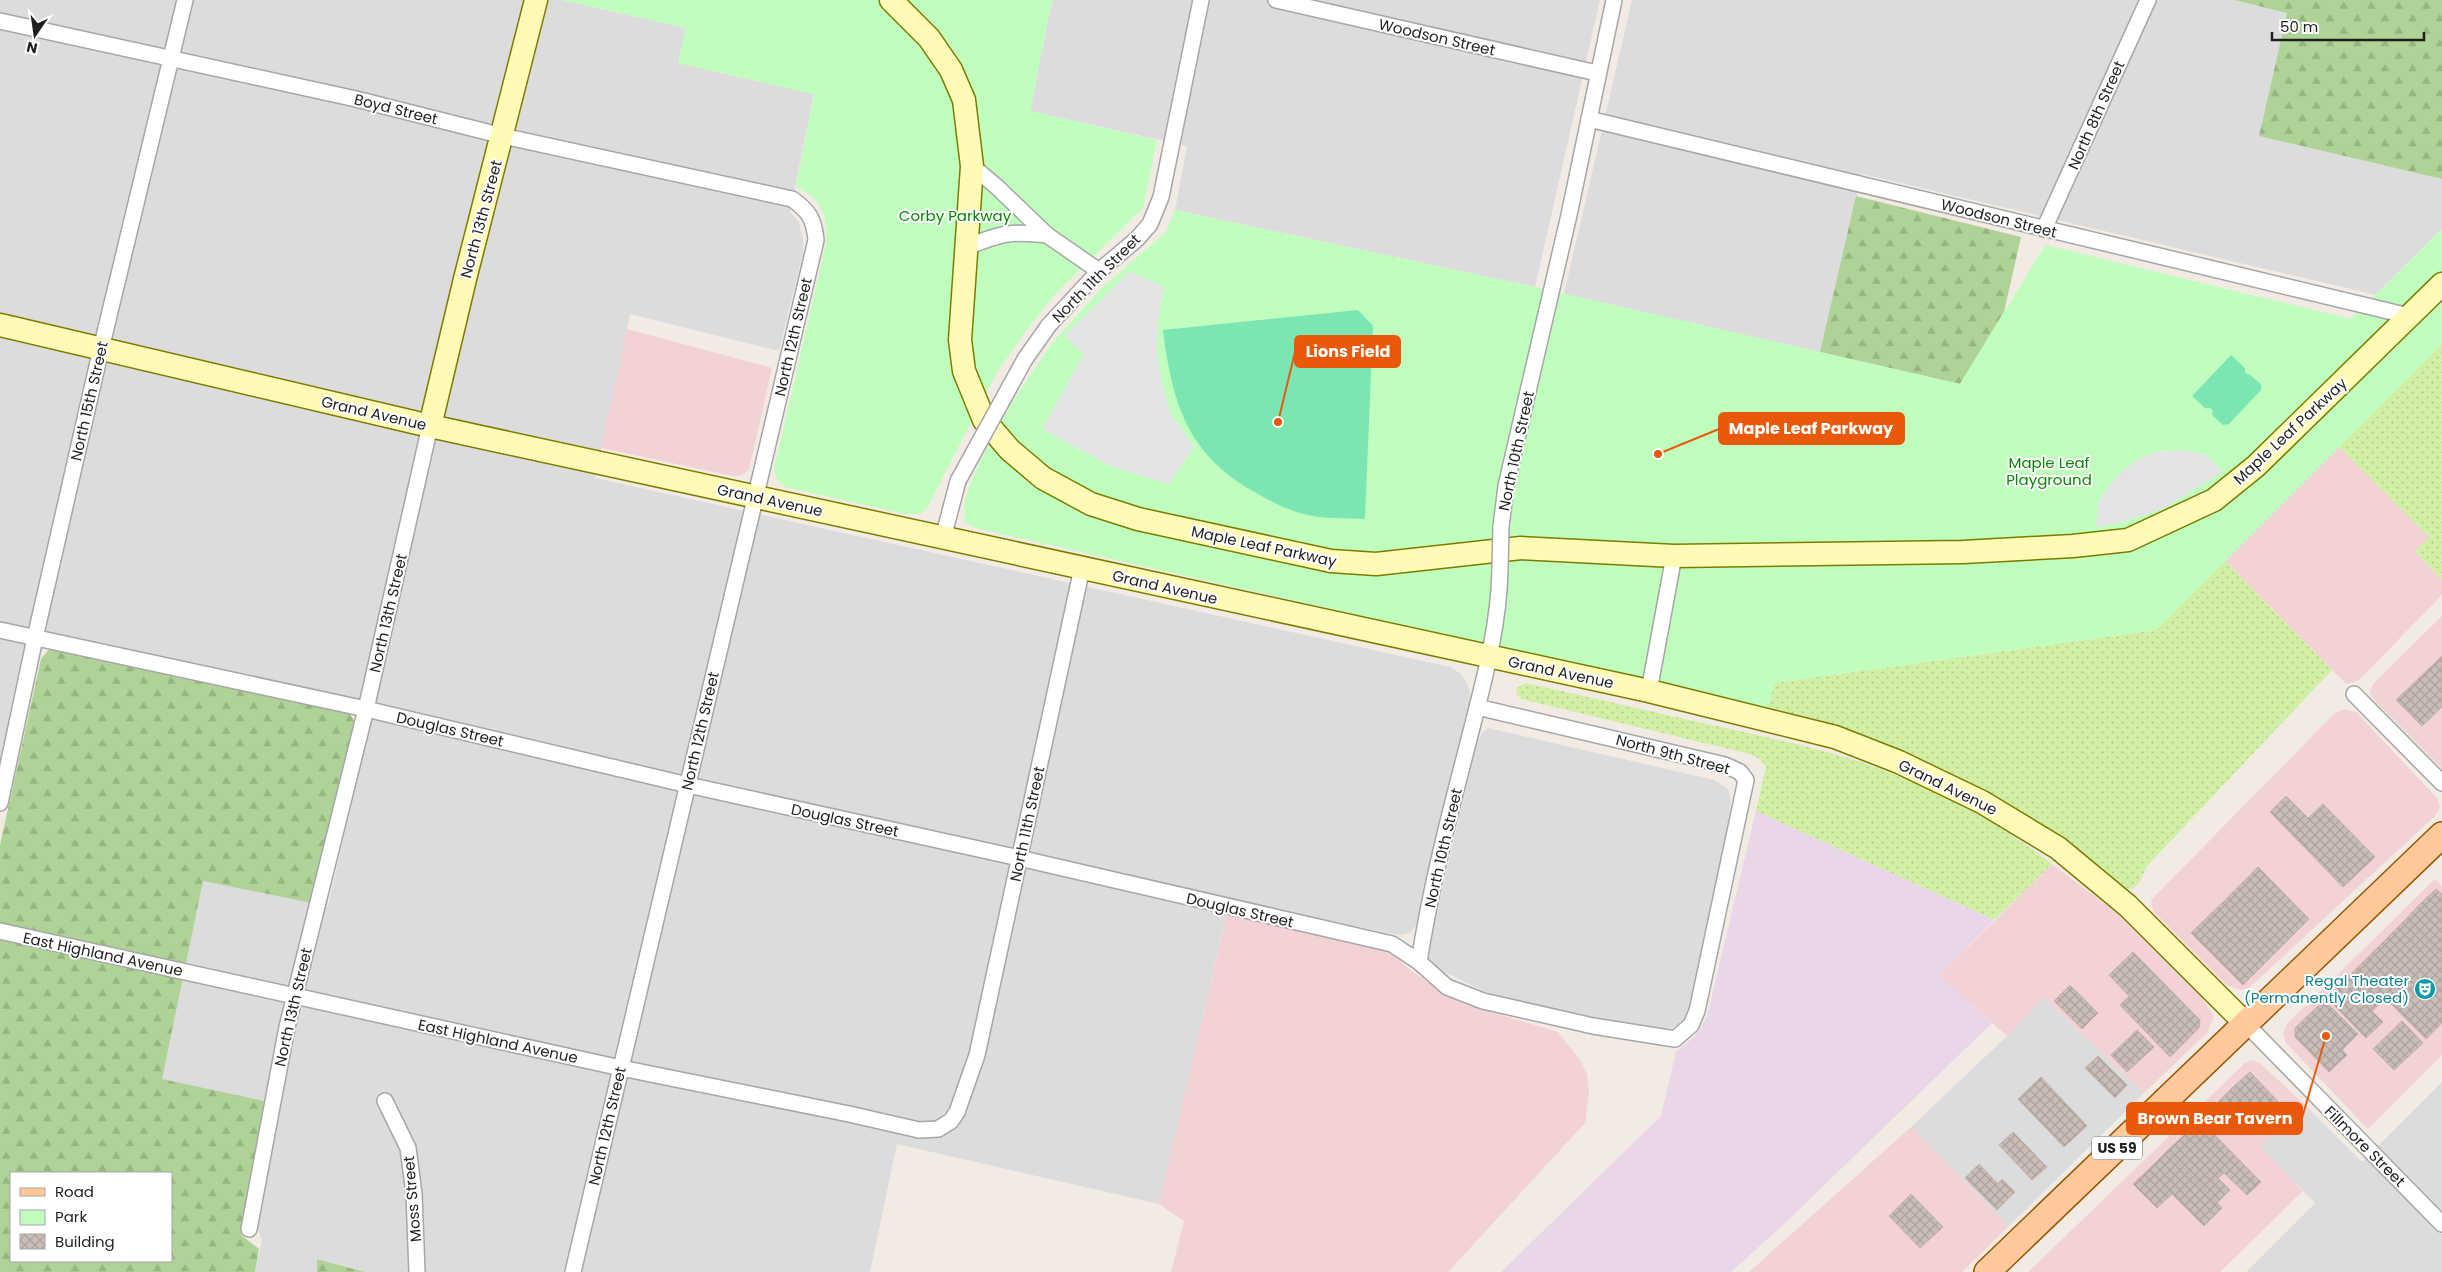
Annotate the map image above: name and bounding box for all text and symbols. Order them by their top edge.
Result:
north arrow [10,10,60,60]
scale bar [2272,10,2424,42]
street label: Woodson Street [1377,13,1497,61]
text: 50 m [2280,16,2318,37]
text: N [25,37,39,59]
street label: North 8th Street [2063,57,2129,173]
street label: Boyd Street [352,88,440,130]
street label: North 13th Street [455,158,507,280]
street label: Woodson Street [1939,193,2059,243]
park label: Corby Parkway [899,205,1012,226]
street label: North 11th Street [1047,229,1145,327]
street label: North 12th Street [769,276,817,398]
callout: Lions Field [1295,336,1400,367]
street label: North 15th Street [65,339,113,463]
text: Lions Field [1306,340,1390,363]
street label: Maple Leaf Parkway [2229,372,2352,489]
street label: North 10th Street [1493,389,1539,513]
street label: Grand Avenue [319,391,429,435]
callout: Maple Leaf Parkway [1719,413,1904,444]
text: Maple Leaf Parkway [1729,417,1894,440]
park label: Maple Leaf Playground [2006,452,2092,490]
street label: Grand Avenue [715,479,825,521]
street label: Maple Leaf Parkway [1189,520,1339,572]
street label: North 13th Street [364,551,412,675]
street label: Grand Avenue [1110,565,1220,609]
street label: Grand Avenue [1506,651,1616,693]
street label: North 12th Street [676,670,724,792]
street label: Douglas Street [394,706,506,752]
street label: North 9th Street [1614,729,1732,779]
street label: Grand Avenue [1895,754,2001,820]
street label: North 11th Street [1005,764,1049,884]
street label: North 10th Street [1419,786,1467,910]
street label: Douglas Street [789,798,901,842]
street label: Douglas Street [1184,887,1296,933]
street label: East Highland Avenue [21,927,185,981]
street label: North 13th Street [269,945,317,1069]
place label: Regal Theater (Permanently Closed) [2244,970,2409,1008]
theatre icon: Regal Theater (Permanently Closed) [2413,977,2437,1001]
street label: East Highland Avenue [416,1014,580,1068]
street label: North 12th Street [583,1065,631,1187]
street label: Fillmore Street [2320,1101,2410,1191]
callout: Brown Bear Tavern [2127,1103,2302,1134]
text: Brown Bear Tavern [2138,1107,2292,1130]
road number: US 59 [2092,1136,2142,1160]
street label: Moss Street [398,1155,426,1243]
legend [10,1172,172,1262]
text: Road [55,1181,94,1202]
text: Park [55,1206,87,1227]
text: Building [55,1231,115,1252]

